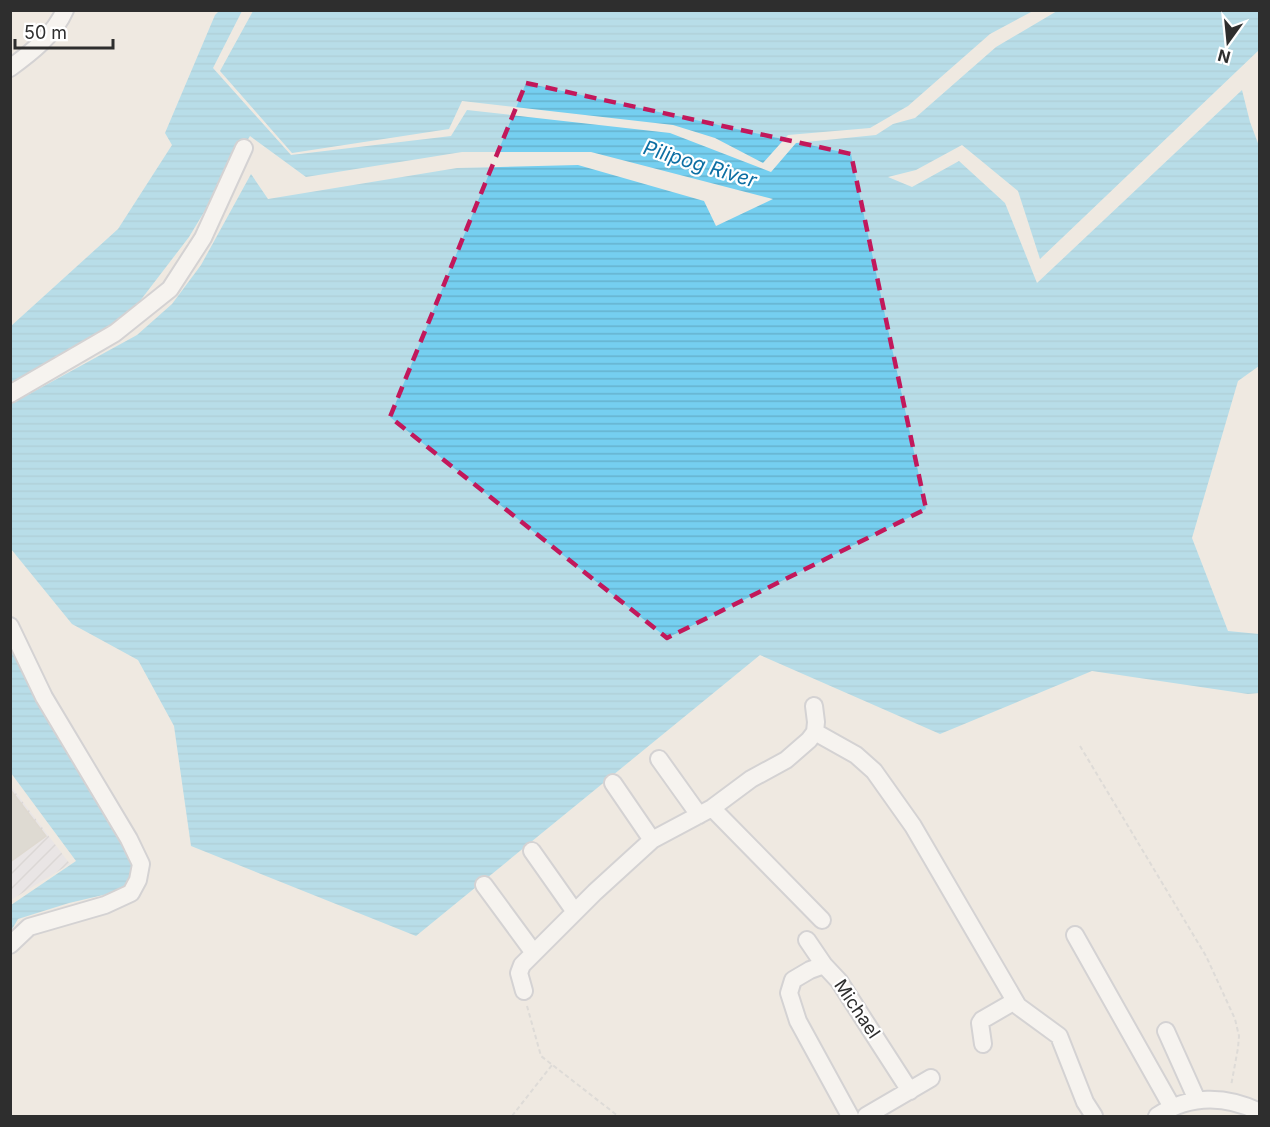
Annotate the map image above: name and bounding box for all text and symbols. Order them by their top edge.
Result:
scale bar [15,12,112,50]
north arrow [1198,12,1258,72]
text: 50 m [24,22,67,43]
text: N [1216,45,1233,68]
water label: Pilipog River [640,135,760,193]
street label: Michael [830,975,885,1042]

